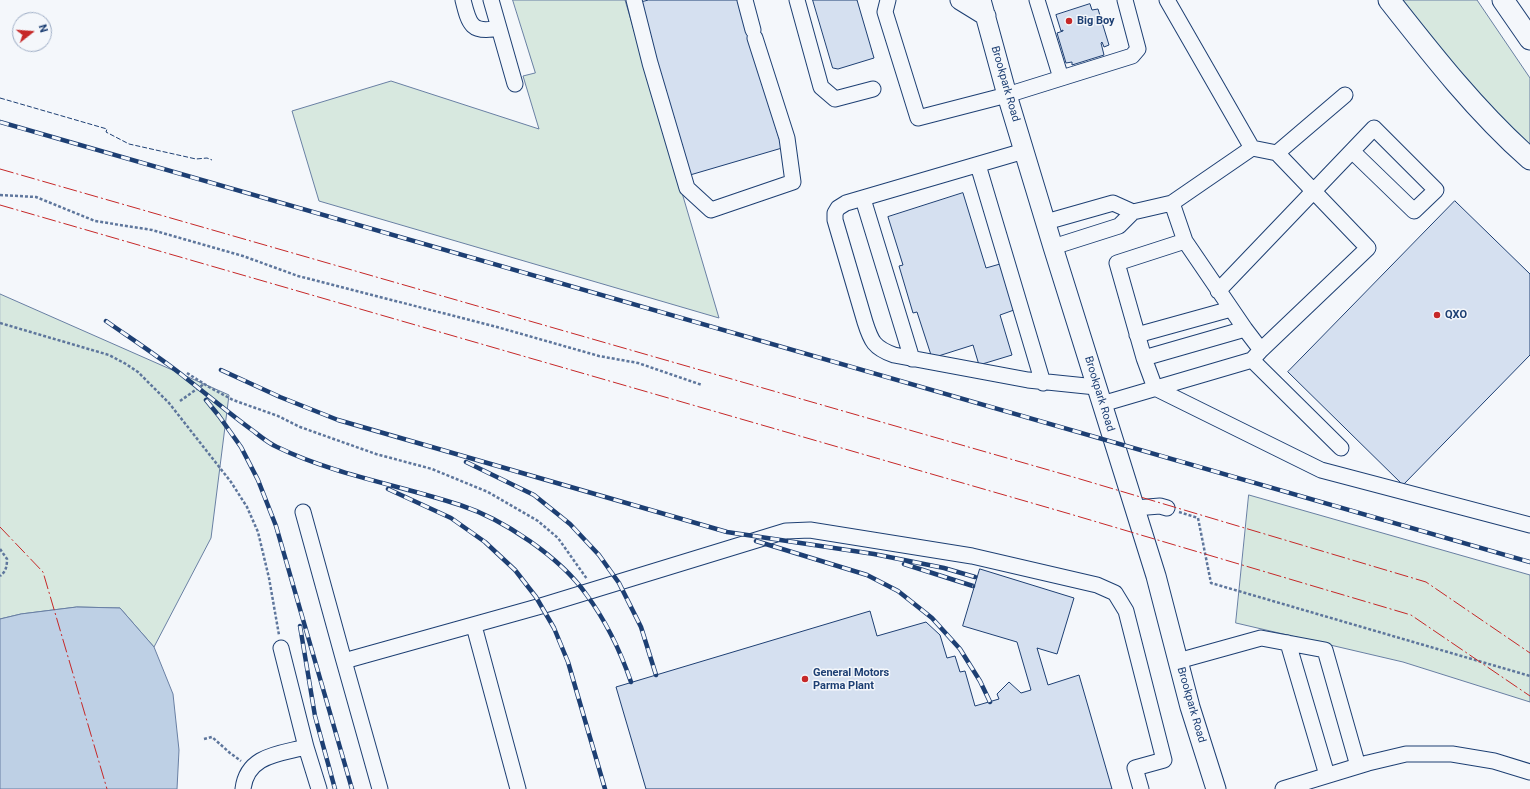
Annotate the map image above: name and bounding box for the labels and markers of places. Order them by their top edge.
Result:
place label: Big Boy [1077,14,1115,28]
marker: Big Boy [1064,16,1074,26]
place label: QXO [1445,308,1467,322]
marker: QXO [1432,310,1442,320]
place label: General Motors Parma Plant [813,666,889,692]
marker: General Motors Parma Plant [800,674,810,684]

